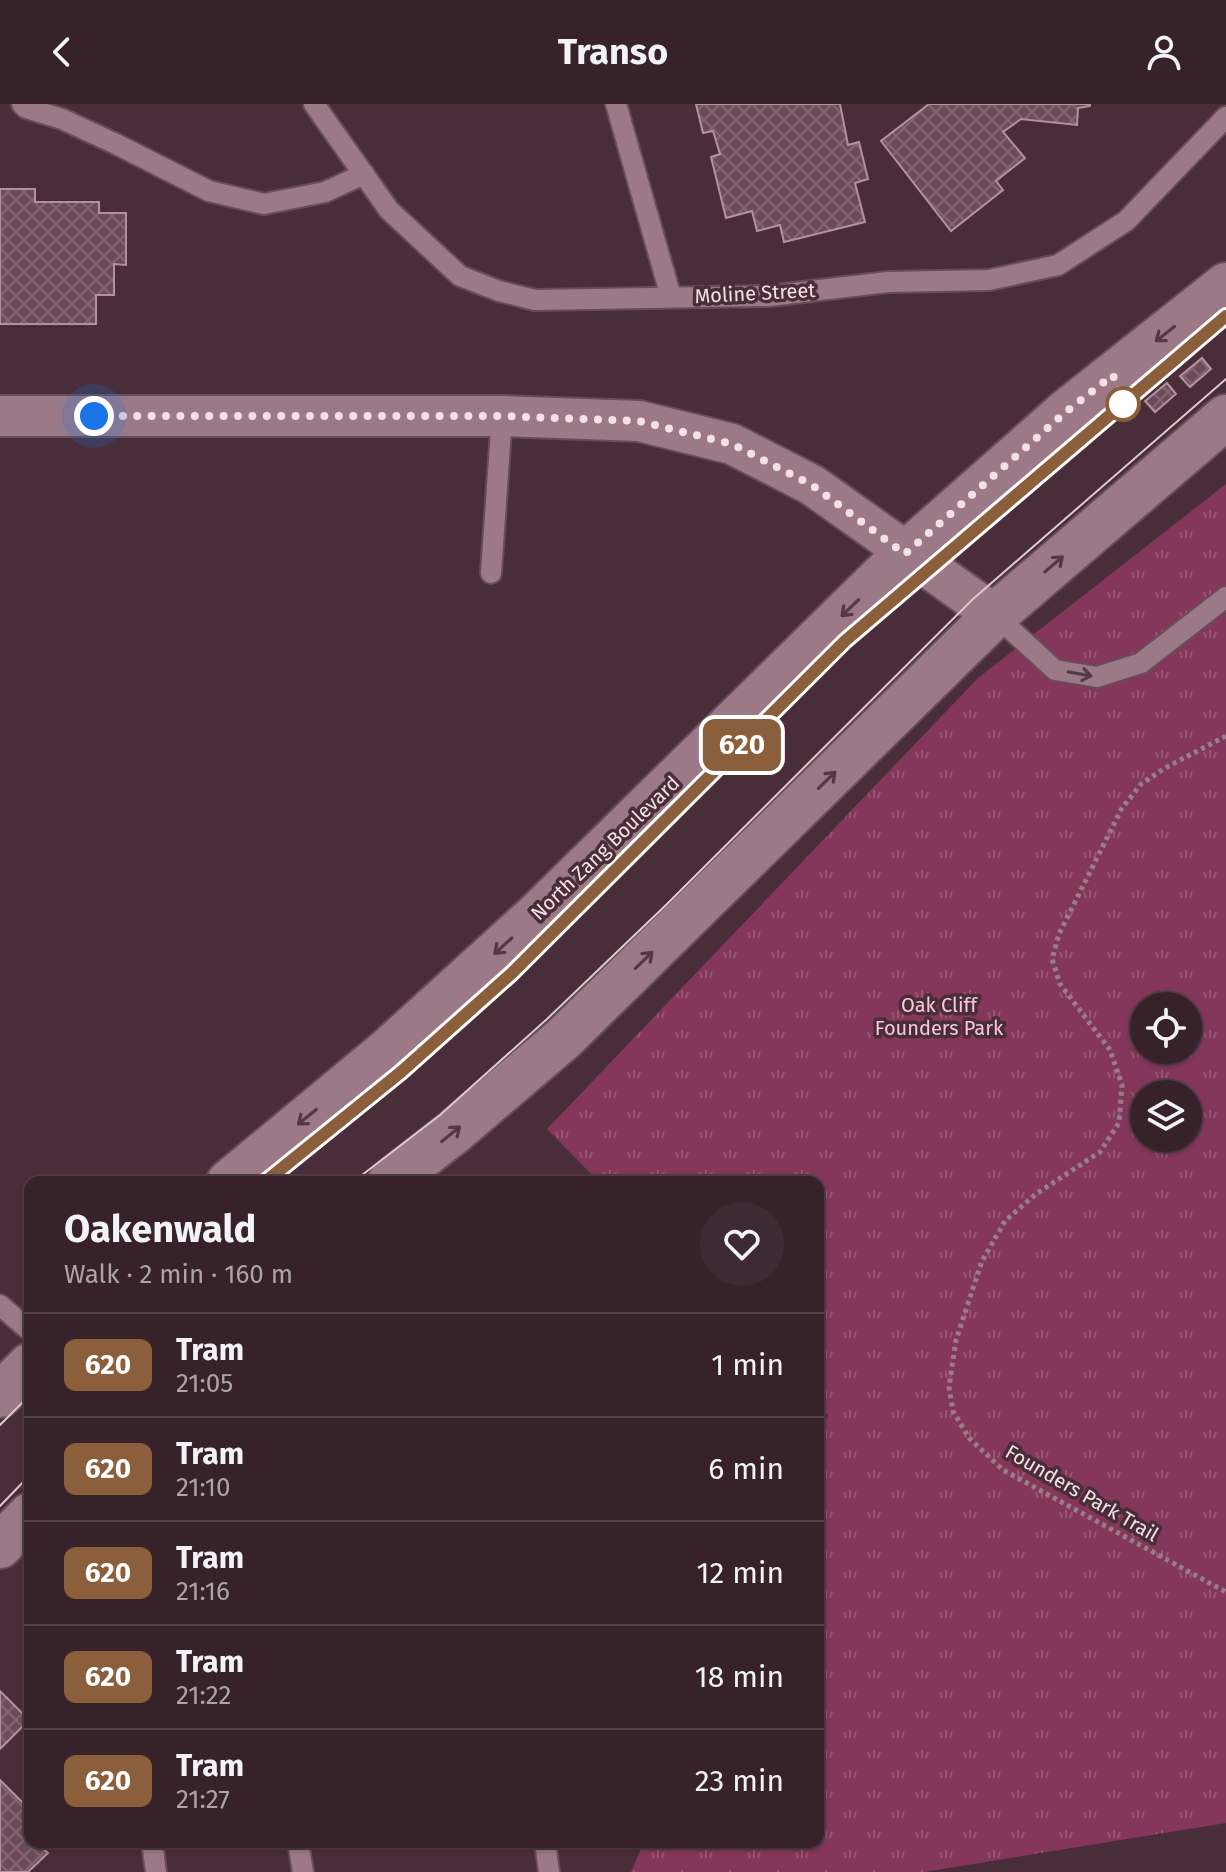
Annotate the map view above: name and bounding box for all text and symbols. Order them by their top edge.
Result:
icon: back [40,30,84,74]
text: Transo [558,30,668,74]
icon: person [1142,30,1186,74]
street label: Moline Street [694,278,817,308]
one-way arrow [1155,325,1176,342]
unlabelled marker [1106,387,1140,421]
your location [74,396,114,436]
one-way arrow [1044,556,1064,574]
one-way arrow [841,598,860,617]
one-way arrow [1067,667,1092,682]
line badge: 620 [696,719,788,771]
text: 620 [719,728,765,761]
street label: North Zang Boulevard [526,771,684,925]
one-way arrow [817,771,836,790]
one-way arrow [493,936,513,955]
one-way arrow [634,950,654,969]
map controls [1130,992,1202,1152]
button: locate [1130,992,1202,1064]
park label: Oak Cliff Founders Park [875,993,1004,1040]
button: layers [1130,1080,1202,1152]
one-way arrow [297,1108,318,1126]
one-way arrow [441,1125,461,1143]
button: heart [700,1202,784,1286]
text: Oakenwald [64,1206,256,1252]
text: Walk · 2 min · 160 m [64,1259,293,1290]
text: Tram [176,1332,244,1368]
text: 1 min [711,1347,784,1383]
text: 620 [85,1348,131,1381]
text: 21:05 [176,1368,233,1399]
text: Tram [176,1436,244,1472]
street label: Founders Park Trail [1001,1439,1163,1547]
text: 6 min [708,1451,784,1487]
text: 620 [85,1452,131,1485]
text: 21:10 [176,1472,230,1503]
text: Tram [176,1540,244,1576]
text: 12 min [696,1555,784,1591]
text: 620 [85,1556,131,1589]
text: 21:16 [176,1576,230,1607]
text: Tram [176,1644,244,1680]
text: 18 min [695,1659,784,1695]
text: 620 [85,1660,131,1693]
text: 21:22 [176,1680,231,1711]
text: Tram [176,1748,244,1784]
text: 23 min [695,1763,784,1799]
text: 620 [85,1764,131,1797]
text: 21:27 [176,1784,230,1815]

